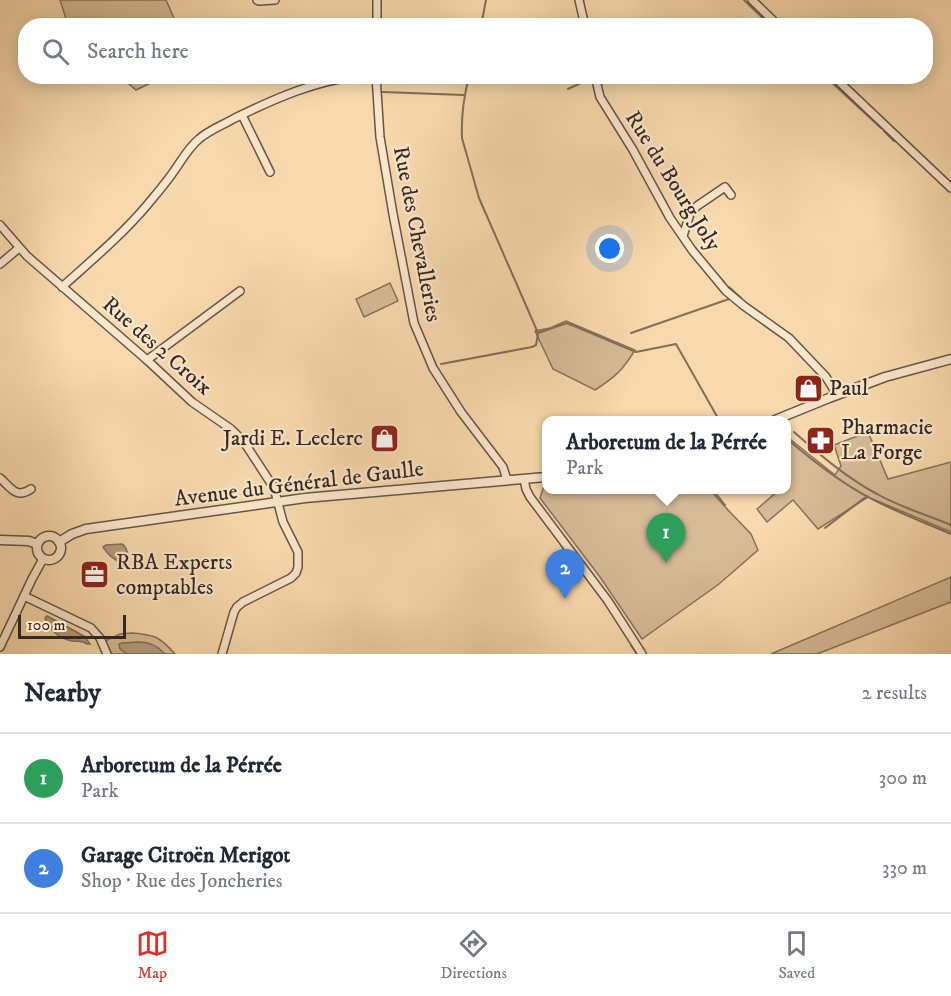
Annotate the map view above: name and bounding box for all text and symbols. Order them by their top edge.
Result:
search box [18,18,933,84]
icon: search [39,35,72,68]
text: Search here [87,38,189,65]
street label: Rue du Bourg Joly [619,106,727,256]
street label: Rue des Chevalleries [387,144,447,324]
your location [595,234,624,263]
street label: Rue des 2 Croix [97,291,218,401]
shop icon: Paul [792,372,824,404]
place label: Paul [829,375,869,402]
place label: Pharmacie La Forge [841,414,933,466]
popup [542,416,791,494]
shop icon: Jardi E. Leclerc [368,422,400,454]
pharmacy icon: Pharmacie La Forge [804,424,836,456]
place label: Jardi E. Leclerc [221,425,363,452]
text: Arboretum de la Pérrée [566,429,767,456]
street label: Avenue du Général de Gaulle [173,455,425,513]
text: Park [566,456,603,481]
pin: 1 [646,514,686,563]
place label: RBA Experts comptables [116,549,232,601]
pin: 2 [546,550,584,599]
office icon: RBA Experts comptables [79,559,111,591]
scale bar [18,612,126,640]
text: 100 m [27,615,66,635]
text: Nearby [24,677,101,710]
text: 2 results [862,681,927,706]
text: Arboretum de la Pérrée [81,752,282,779]
text: 1 [40,766,47,791]
text: 300 m [879,766,927,791]
text: Park [81,779,118,804]
text: Garage Citroën Merigot [81,842,290,869]
text: 2 [39,856,48,881]
text: 330 m [882,856,927,881]
text: Shop · Rue des Joncheries [81,869,282,894]
tab: Map [136,927,169,983]
tab: Directions [440,927,507,983]
tab: Saved [778,927,815,983]

